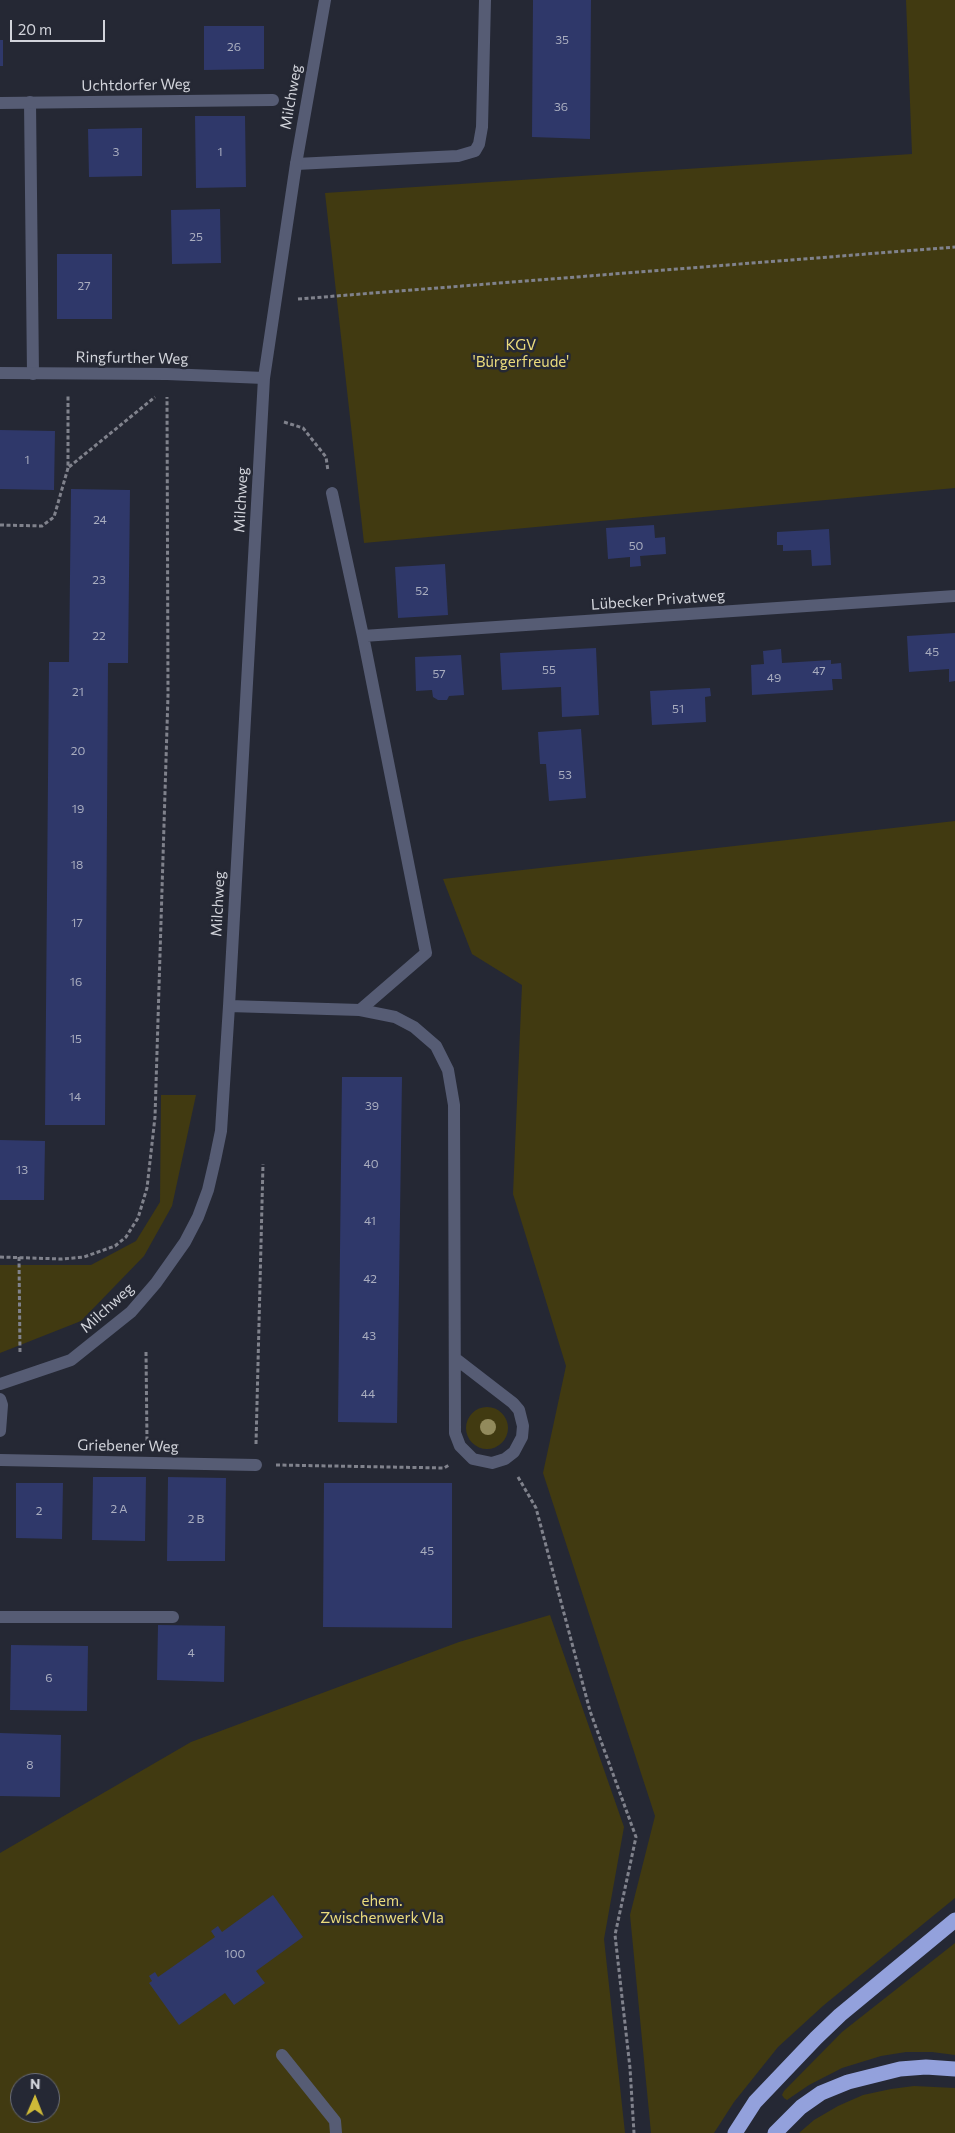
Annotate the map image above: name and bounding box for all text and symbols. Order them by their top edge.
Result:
scale bar [12,10,108,42]
text: 20 m [18,20,52,38]
house number: 35 [555,33,569,47]
house number: 26 [227,40,241,54]
street label: Milchweg [276,63,306,131]
street label: Uchtdorfer Weg [81,75,191,95]
house number: 36 [554,100,568,114]
house number: 3 [113,145,119,159]
house number: 1 [217,145,223,159]
house number: 25 [189,230,203,244]
house number: 27 [78,279,90,293]
park label: KGV 'Bürgerfreude' [473,336,569,371]
street label: Ringfurther Weg [75,348,189,368]
house number: 1 [24,453,30,467]
street label: Milchweg [230,467,252,533]
house number: 24 [93,513,107,527]
house number: 50 [629,539,643,553]
house number: 23 [92,573,106,587]
house number: 52 [415,584,429,598]
street label: Lübecker Privatweg [590,586,726,614]
house number: 22 [92,629,106,643]
house number: 45 [925,645,939,659]
house number: 55 [542,663,556,677]
house number: 47 [812,664,826,678]
house number: 57 [432,667,446,681]
house number: 49 [767,671,781,685]
house number: 21 [72,685,84,699]
house number: 51 [672,702,684,716]
house number: 20 [71,744,85,758]
house number: 53 [558,768,572,782]
house number: 19 [72,802,84,816]
house number: 18 [71,858,83,872]
street label: Milchweg [207,871,229,937]
house number: 17 [71,916,83,930]
house number: 16 [70,975,82,989]
house number: 15 [70,1032,82,1046]
house number: 14 [69,1090,81,1104]
house number: 39 [365,1099,379,1113]
house number: 40 [363,1157,379,1171]
house number: 13 [16,1163,28,1177]
house number: 41 [364,1214,376,1228]
house number: 42 [363,1272,377,1286]
street label: Milchweg [77,1279,137,1337]
house number: 43 [362,1329,376,1343]
house number: 44 [361,1387,375,1401]
street label: Griebener Weg [77,1436,179,1456]
house number: 2 A [110,1502,128,1516]
house number: 2 [36,1504,42,1518]
house number: 2 B [188,1512,204,1526]
house number: 45 [420,1544,434,1558]
house number: 4 [187,1646,195,1660]
house number: 6 [45,1671,53,1685]
house number: 8 [26,1758,34,1772]
park label: ehem. Zwischenwerk VIa [320,1892,444,1927]
house number: 100 [225,1947,245,1961]
north arrow [10,2073,60,2123]
text: N [30,2075,41,2092]

